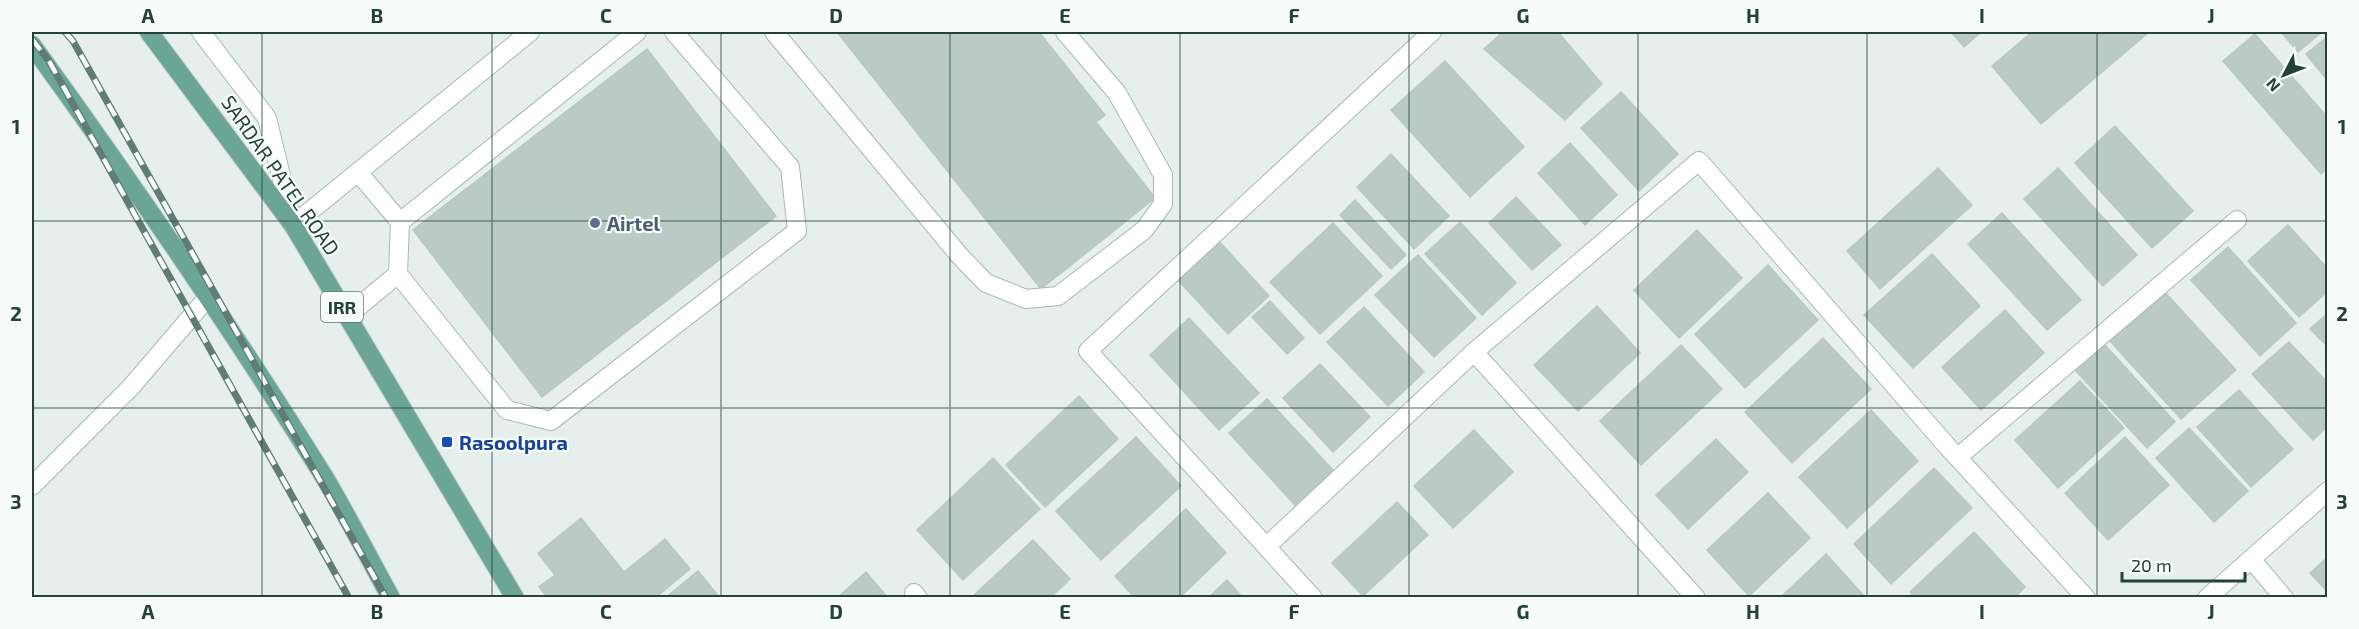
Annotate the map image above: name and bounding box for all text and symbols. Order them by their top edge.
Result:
text: A [141,3,155,27]
text: B [371,3,383,27]
text: C [600,3,612,27]
text: D [829,3,843,27]
text: E [1059,3,1071,27]
text: F [1288,3,1300,27]
text: G [1517,3,1529,27]
text: H [1746,3,1760,27]
text: I [1979,3,1985,27]
text: J [2207,3,2215,27]
north arrow [2254,45,2314,105]
text: N [2262,75,2283,96]
street label: SARDAR PATEL ROAD [217,91,345,259]
text: 1 [12,114,20,138]
text: 1 [2338,114,2346,138]
place label: Airtel [607,211,661,235]
marker: Airtel [588,216,602,230]
road number: IRR [321,292,363,322]
text: 2 [10,301,22,325]
text: 2 [2336,301,2348,325]
place label: Rasoolpura [459,430,568,454]
marker: Rasoolpura [440,435,454,449]
text: 3 [10,489,22,513]
text: 3 [2336,489,2348,513]
scale bar [2122,545,2245,583]
text: 20 m [2131,554,2172,576]
text: A [141,599,155,623]
text: B [371,599,383,623]
text: C [600,599,612,623]
text: D [829,599,843,623]
text: E [1059,599,1071,623]
text: F [1288,599,1300,623]
text: G [1517,599,1529,623]
text: H [1746,599,1760,623]
text: I [1979,599,1985,623]
text: J [2207,599,2215,623]

